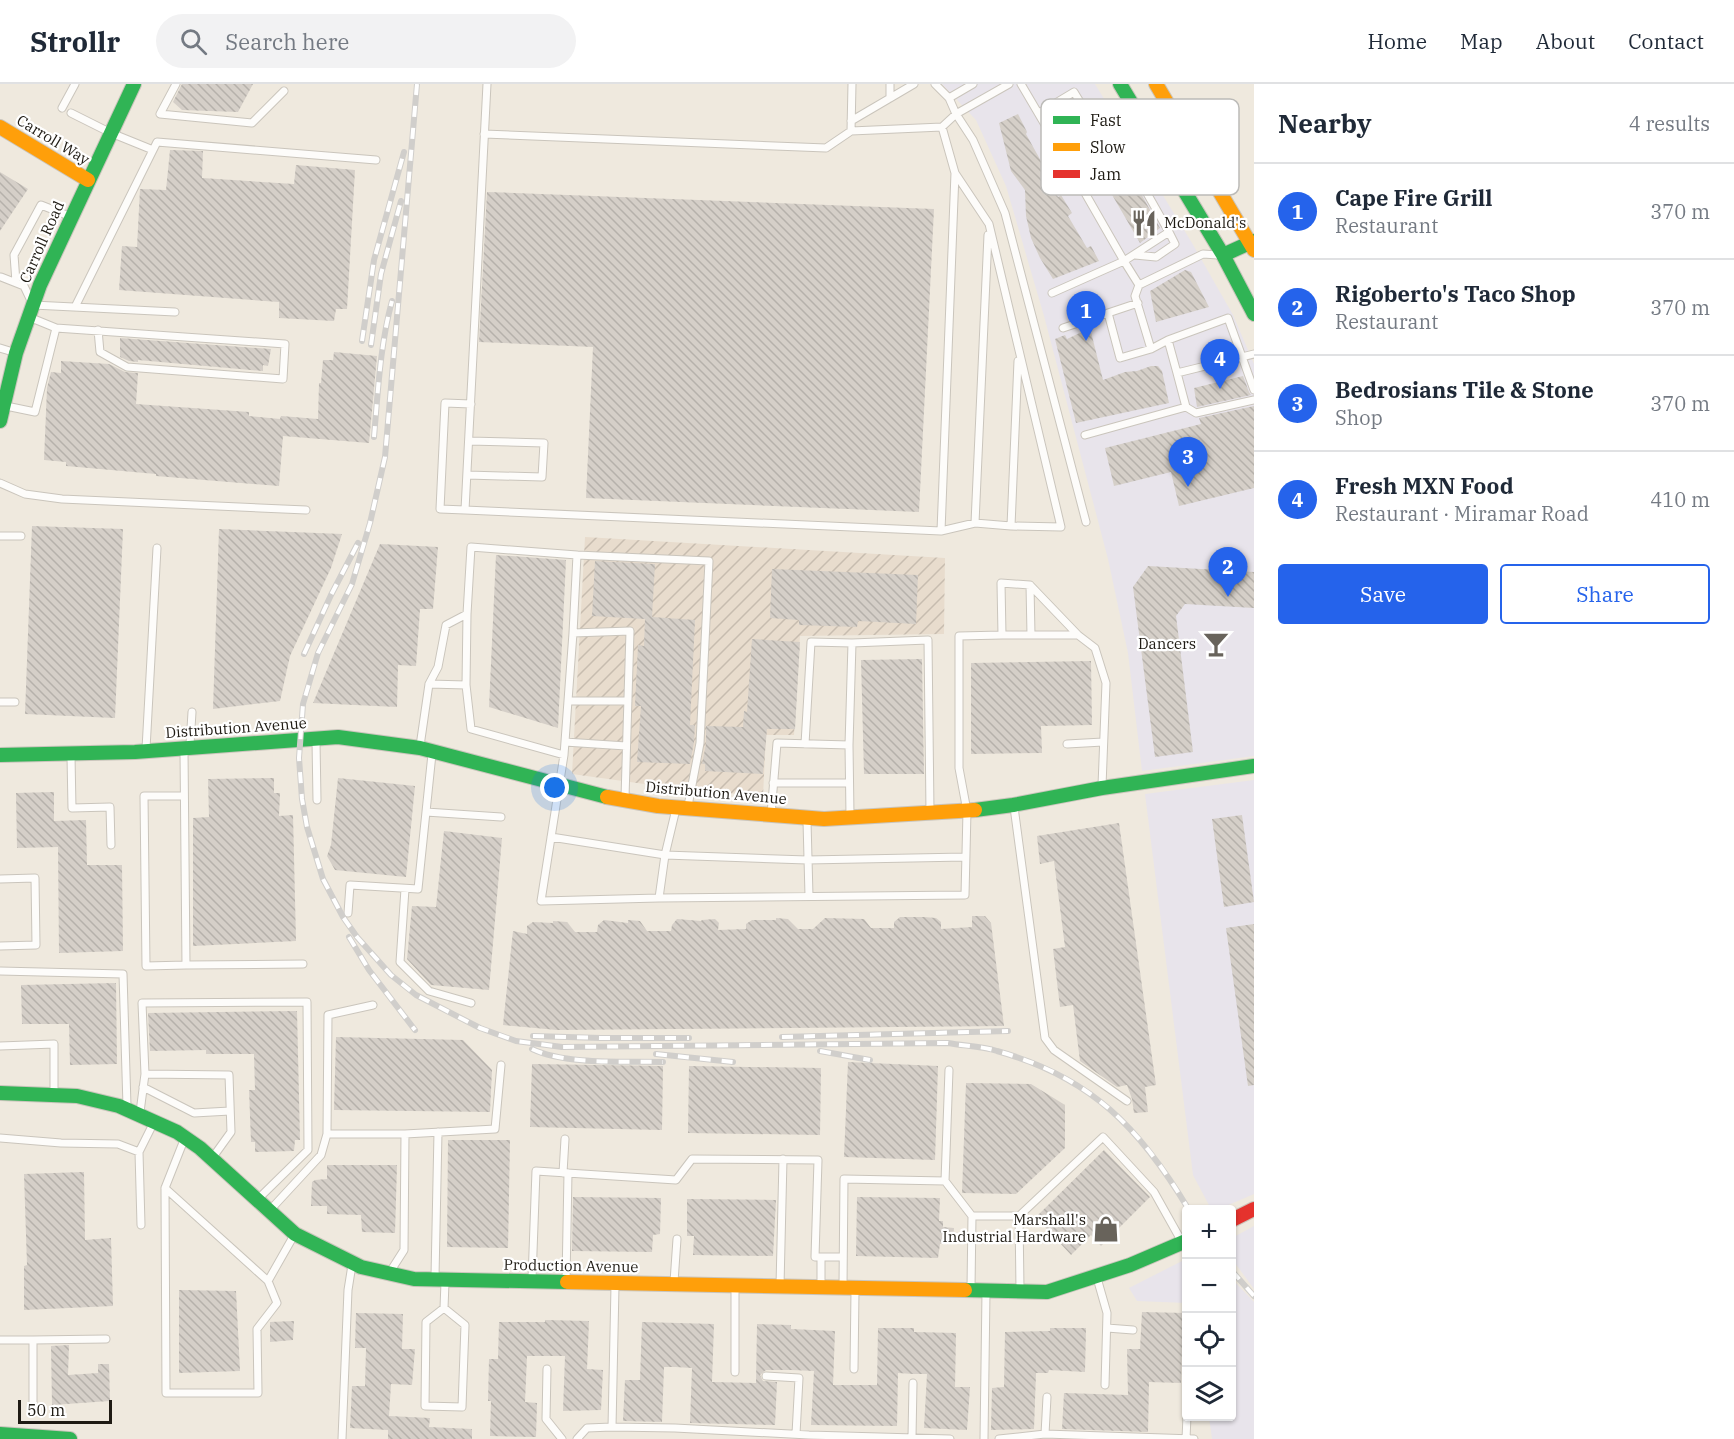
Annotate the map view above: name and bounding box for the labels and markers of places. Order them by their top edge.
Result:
restaurant icon: McDonald's [1129,208,1159,238]
place label: McDonald's [1164,213,1246,232]
pin: 1 [1066,292,1106,341]
pin: 4 [1200,340,1240,389]
pin: 3 [1168,438,1208,487]
pin: 2 [1208,548,1248,597]
bar icon: Dancers [1201,629,1231,659]
place label: Dancers [1138,634,1196,653]
place label: Marshall's Industrial Hardware [943,1210,1086,1246]
shop icon: Marshall's Industrial Hardware [1091,1214,1121,1244]

